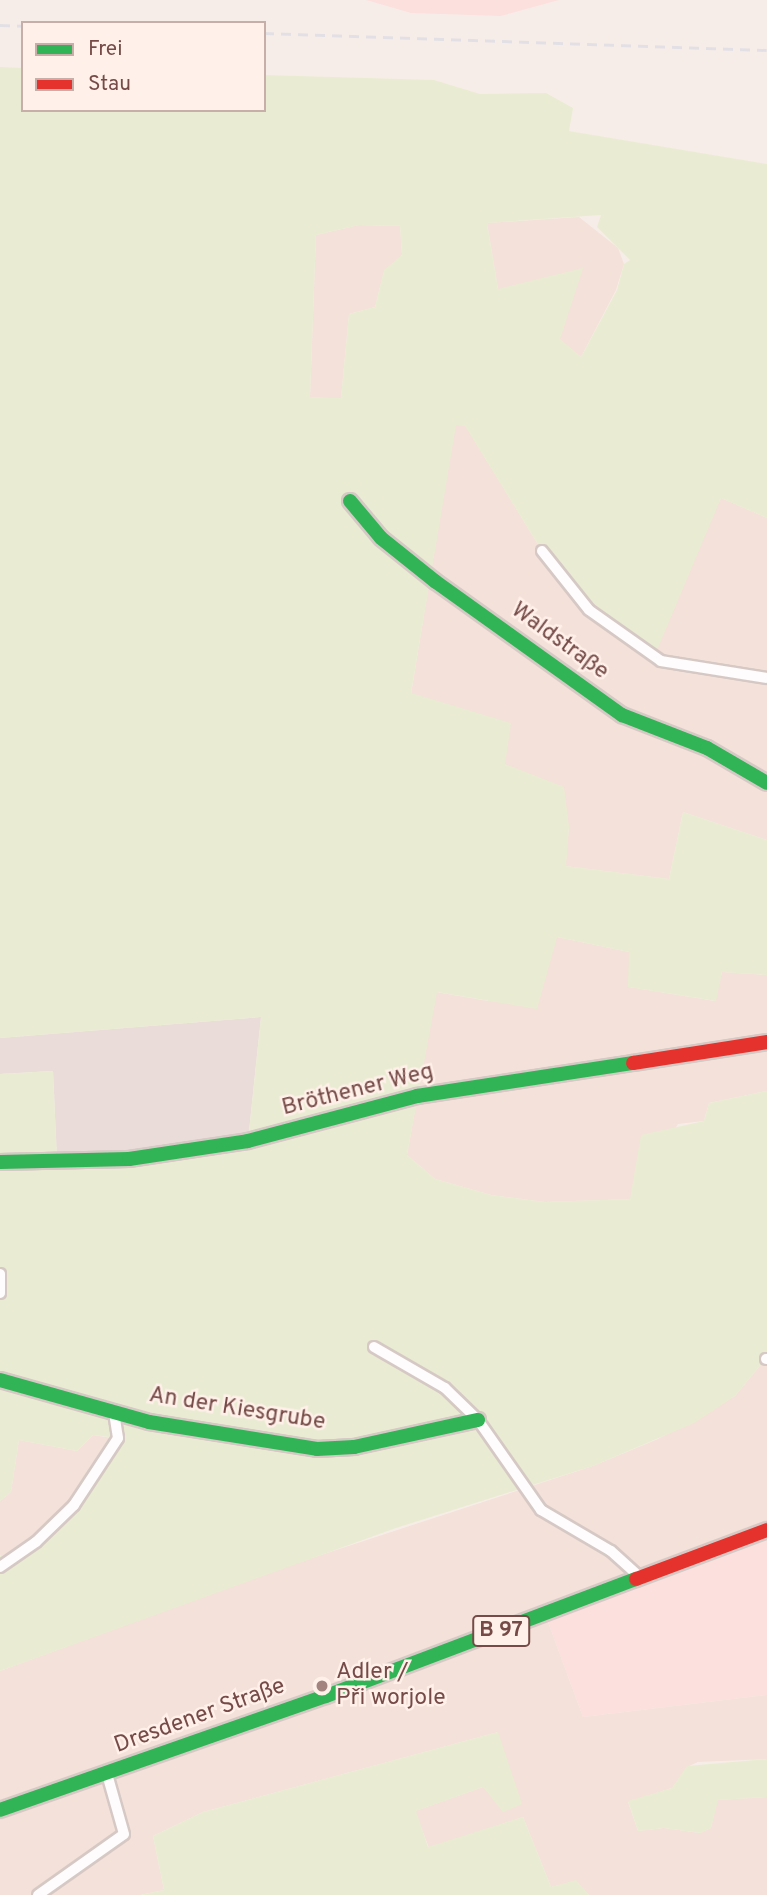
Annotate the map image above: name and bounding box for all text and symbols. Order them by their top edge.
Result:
legend [21,21,266,112]
text: Frei [88,36,123,63]
text: Stau [88,71,131,98]
street label: Waldstraße [505,597,613,687]
street label: Bröthener Weg [279,1059,437,1123]
street label: An der Kiesgrube [147,1382,327,1438]
road number: B 97 [471,1614,531,1648]
place label: Adler / Při worjole [336,1659,446,1713]
street label: Dresdener Straße [111,1673,289,1761]
marker: Adler / Při worjole [314,1678,330,1694]

